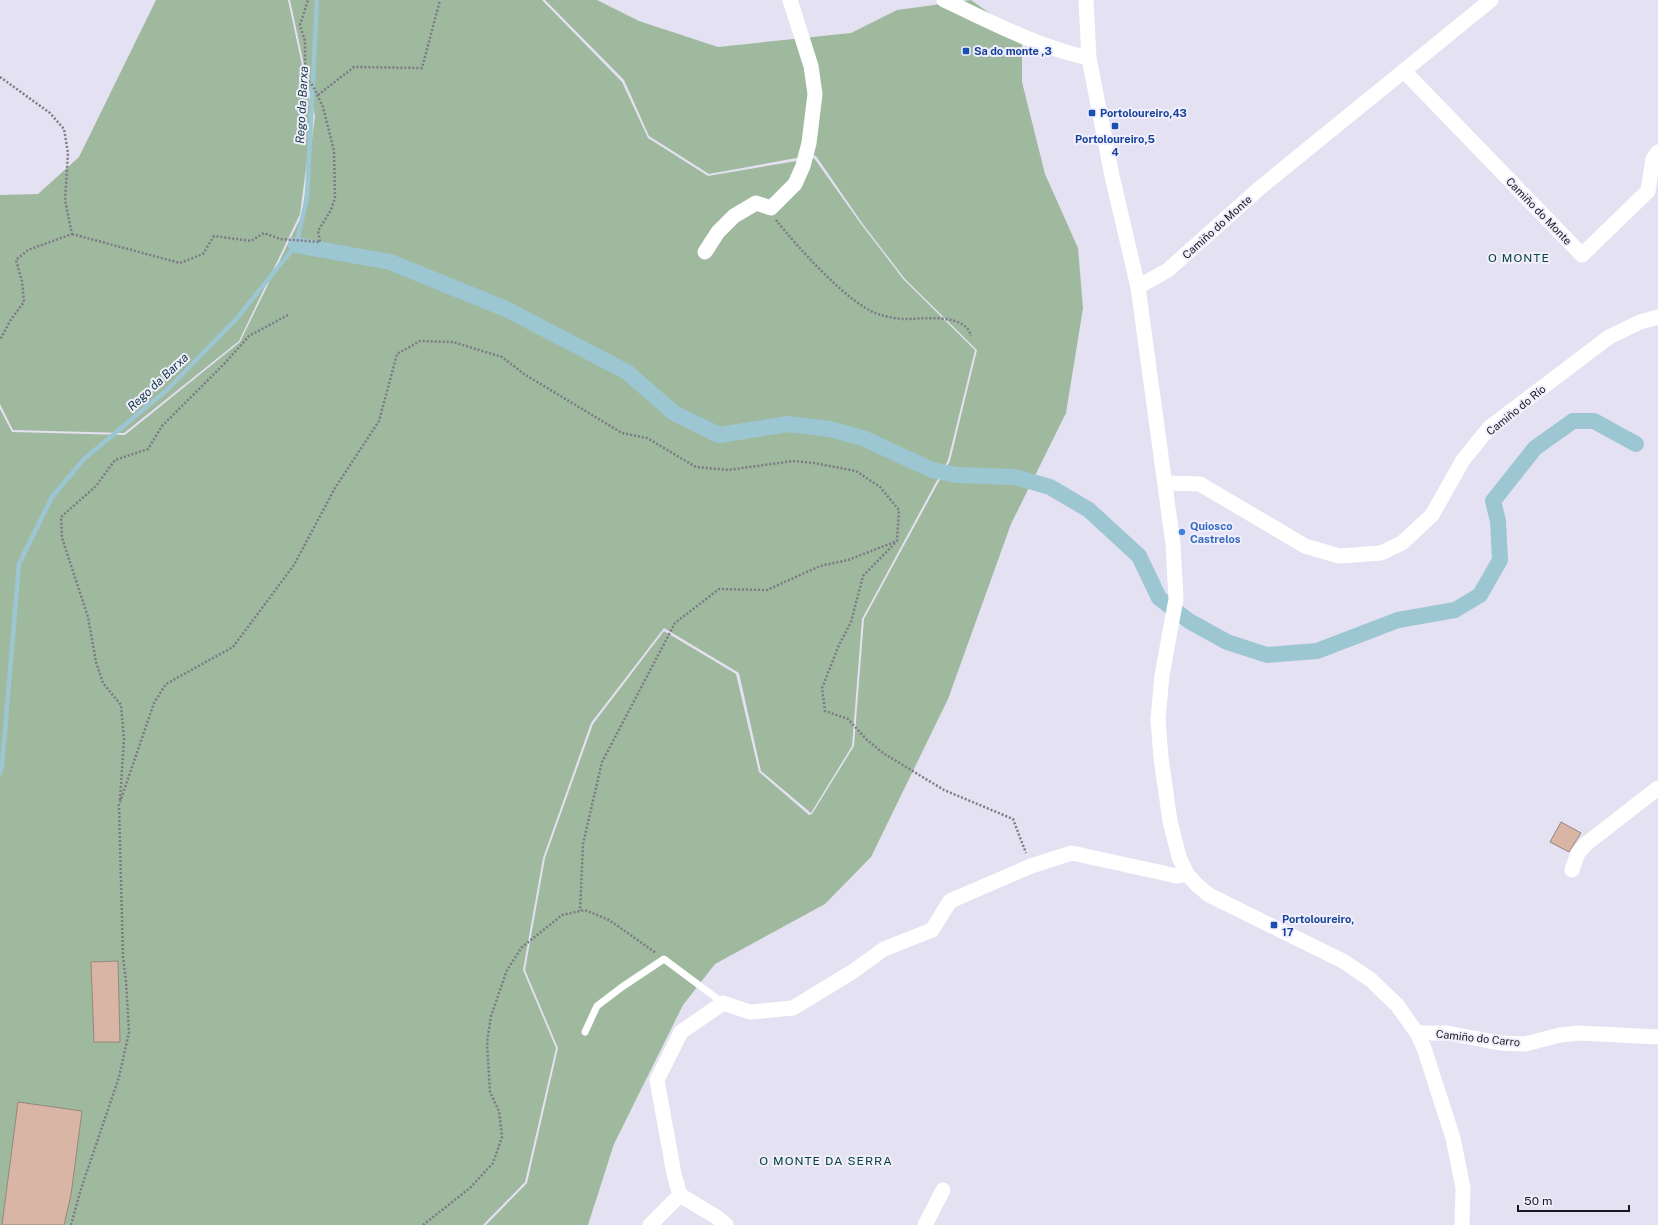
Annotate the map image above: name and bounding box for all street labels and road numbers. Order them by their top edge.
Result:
street label: Camiño do Monte [1504,175,1574,247]
street label: Camiño do Monte [1180,193,1254,261]
street label: Camiño do Río [1484,383,1548,437]
street label: Camiño do Carro [1435,1028,1521,1048]

